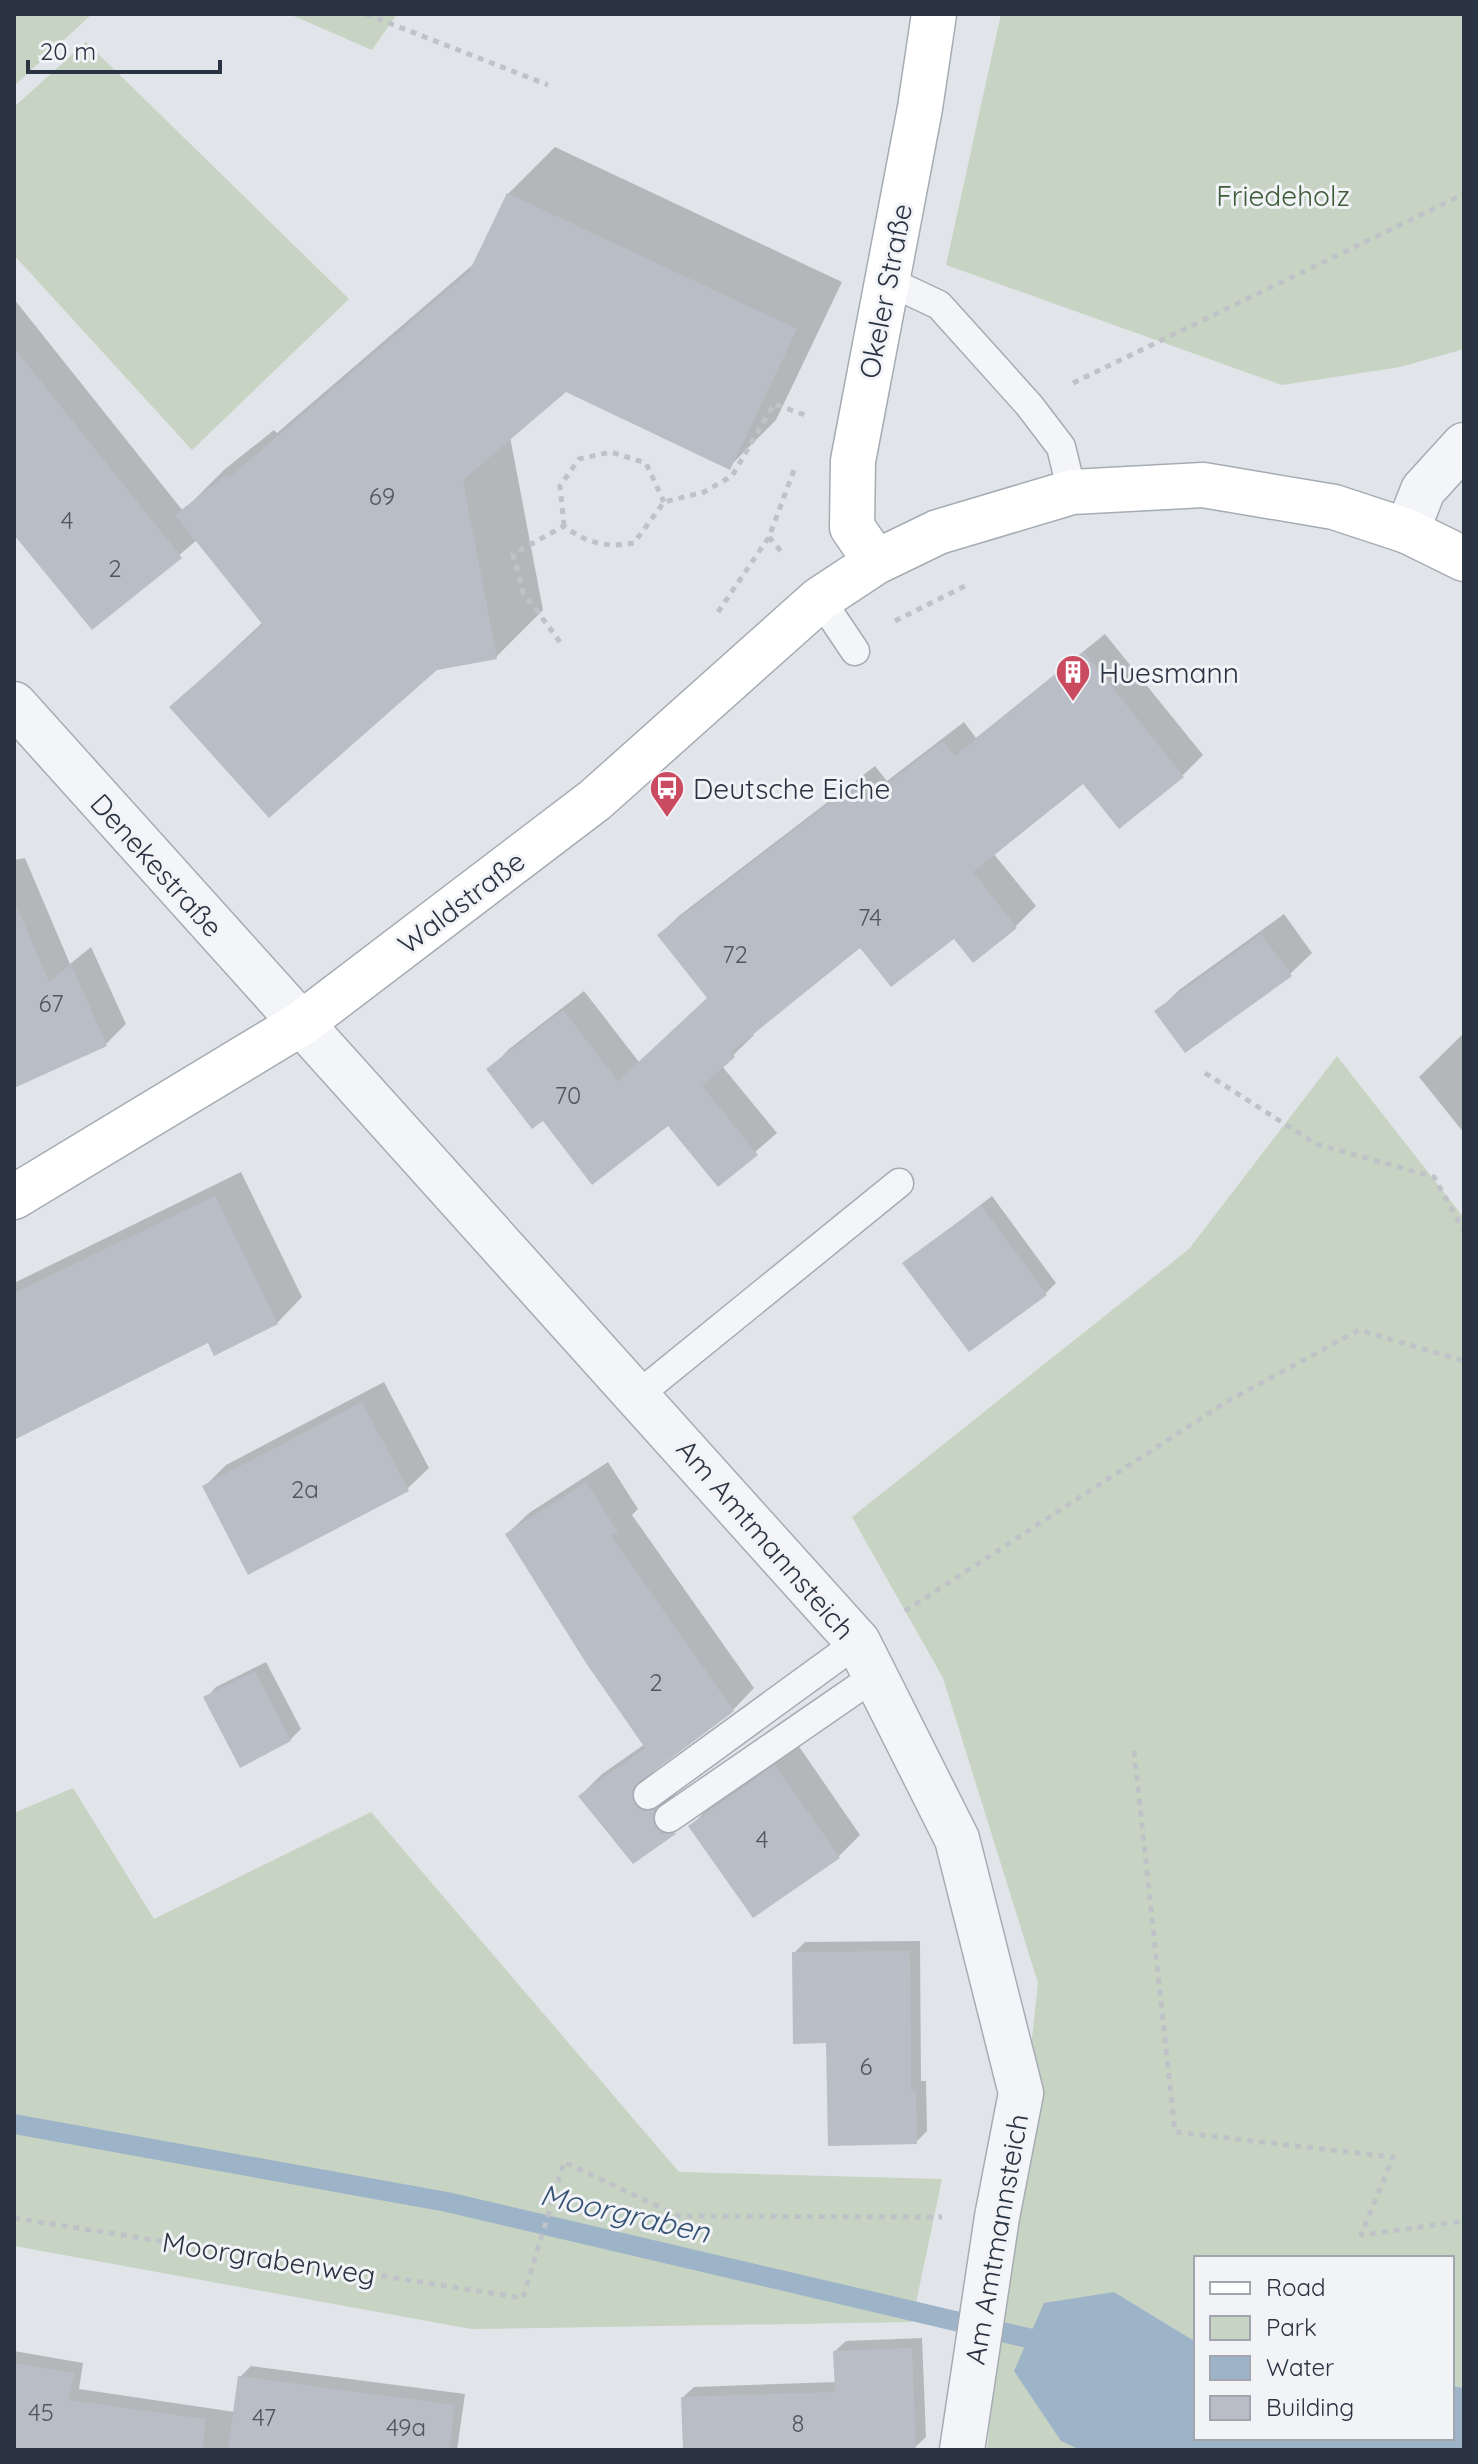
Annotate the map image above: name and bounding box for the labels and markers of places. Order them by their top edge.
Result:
building icon: Huesmann [1054,653,1092,703]
place label: Huesmann [1099,655,1239,690]
bus stop icon: Deutsche Eiche [648,769,686,819]
place label: Deutsche Eiche [693,771,890,806]

